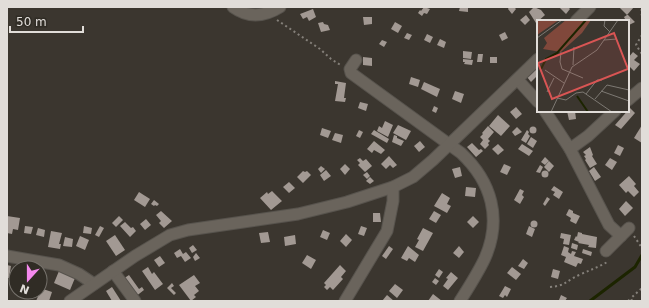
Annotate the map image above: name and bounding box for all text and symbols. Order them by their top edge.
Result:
scale bar [10,8,83,34]
text: 50 m [16,15,47,29]
inset map [537,20,629,112]
north arrow [8,260,48,300]
text: N [18,281,31,297]

